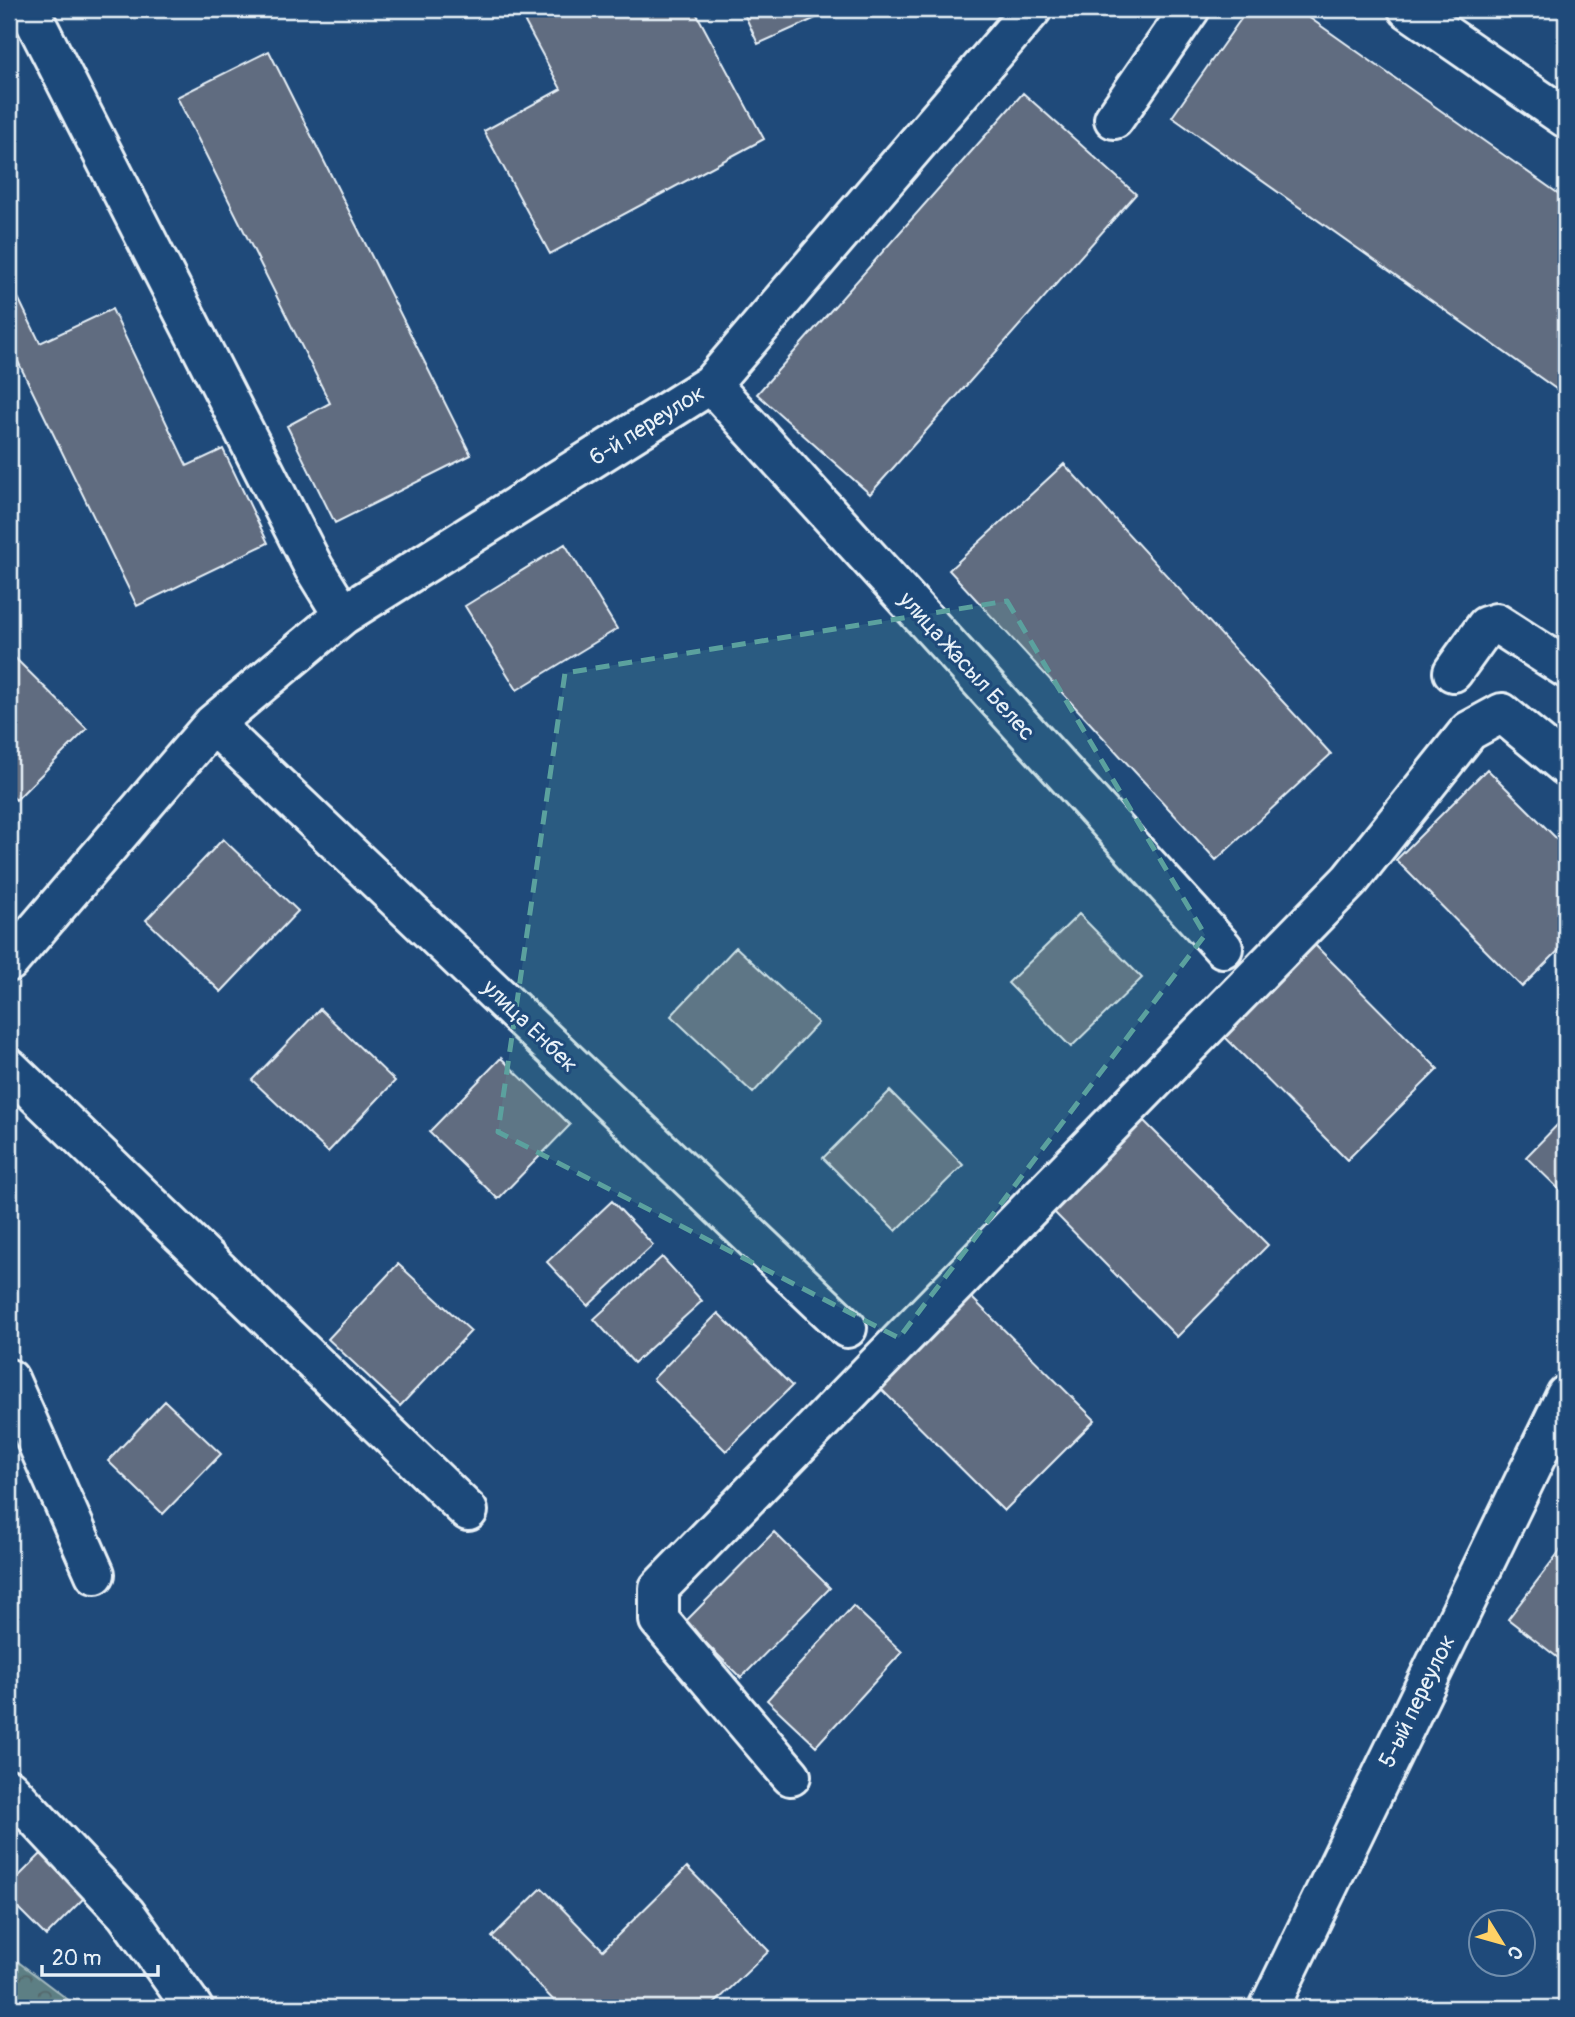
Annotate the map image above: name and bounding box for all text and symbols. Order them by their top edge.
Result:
street label: 6-й переулок [584,378,710,472]
street label: улица Жасыл Белес [892,585,1042,747]
street label: улица Енбек [475,972,584,1079]
street label: 5-ый переулок [1372,1630,1462,1772]
north arrow [1466,1909,1536,1979]
scale bar [42,1933,158,1977]
text: С [1502,1941,1528,1965]
text: 20 m [52,1945,101,1972]

